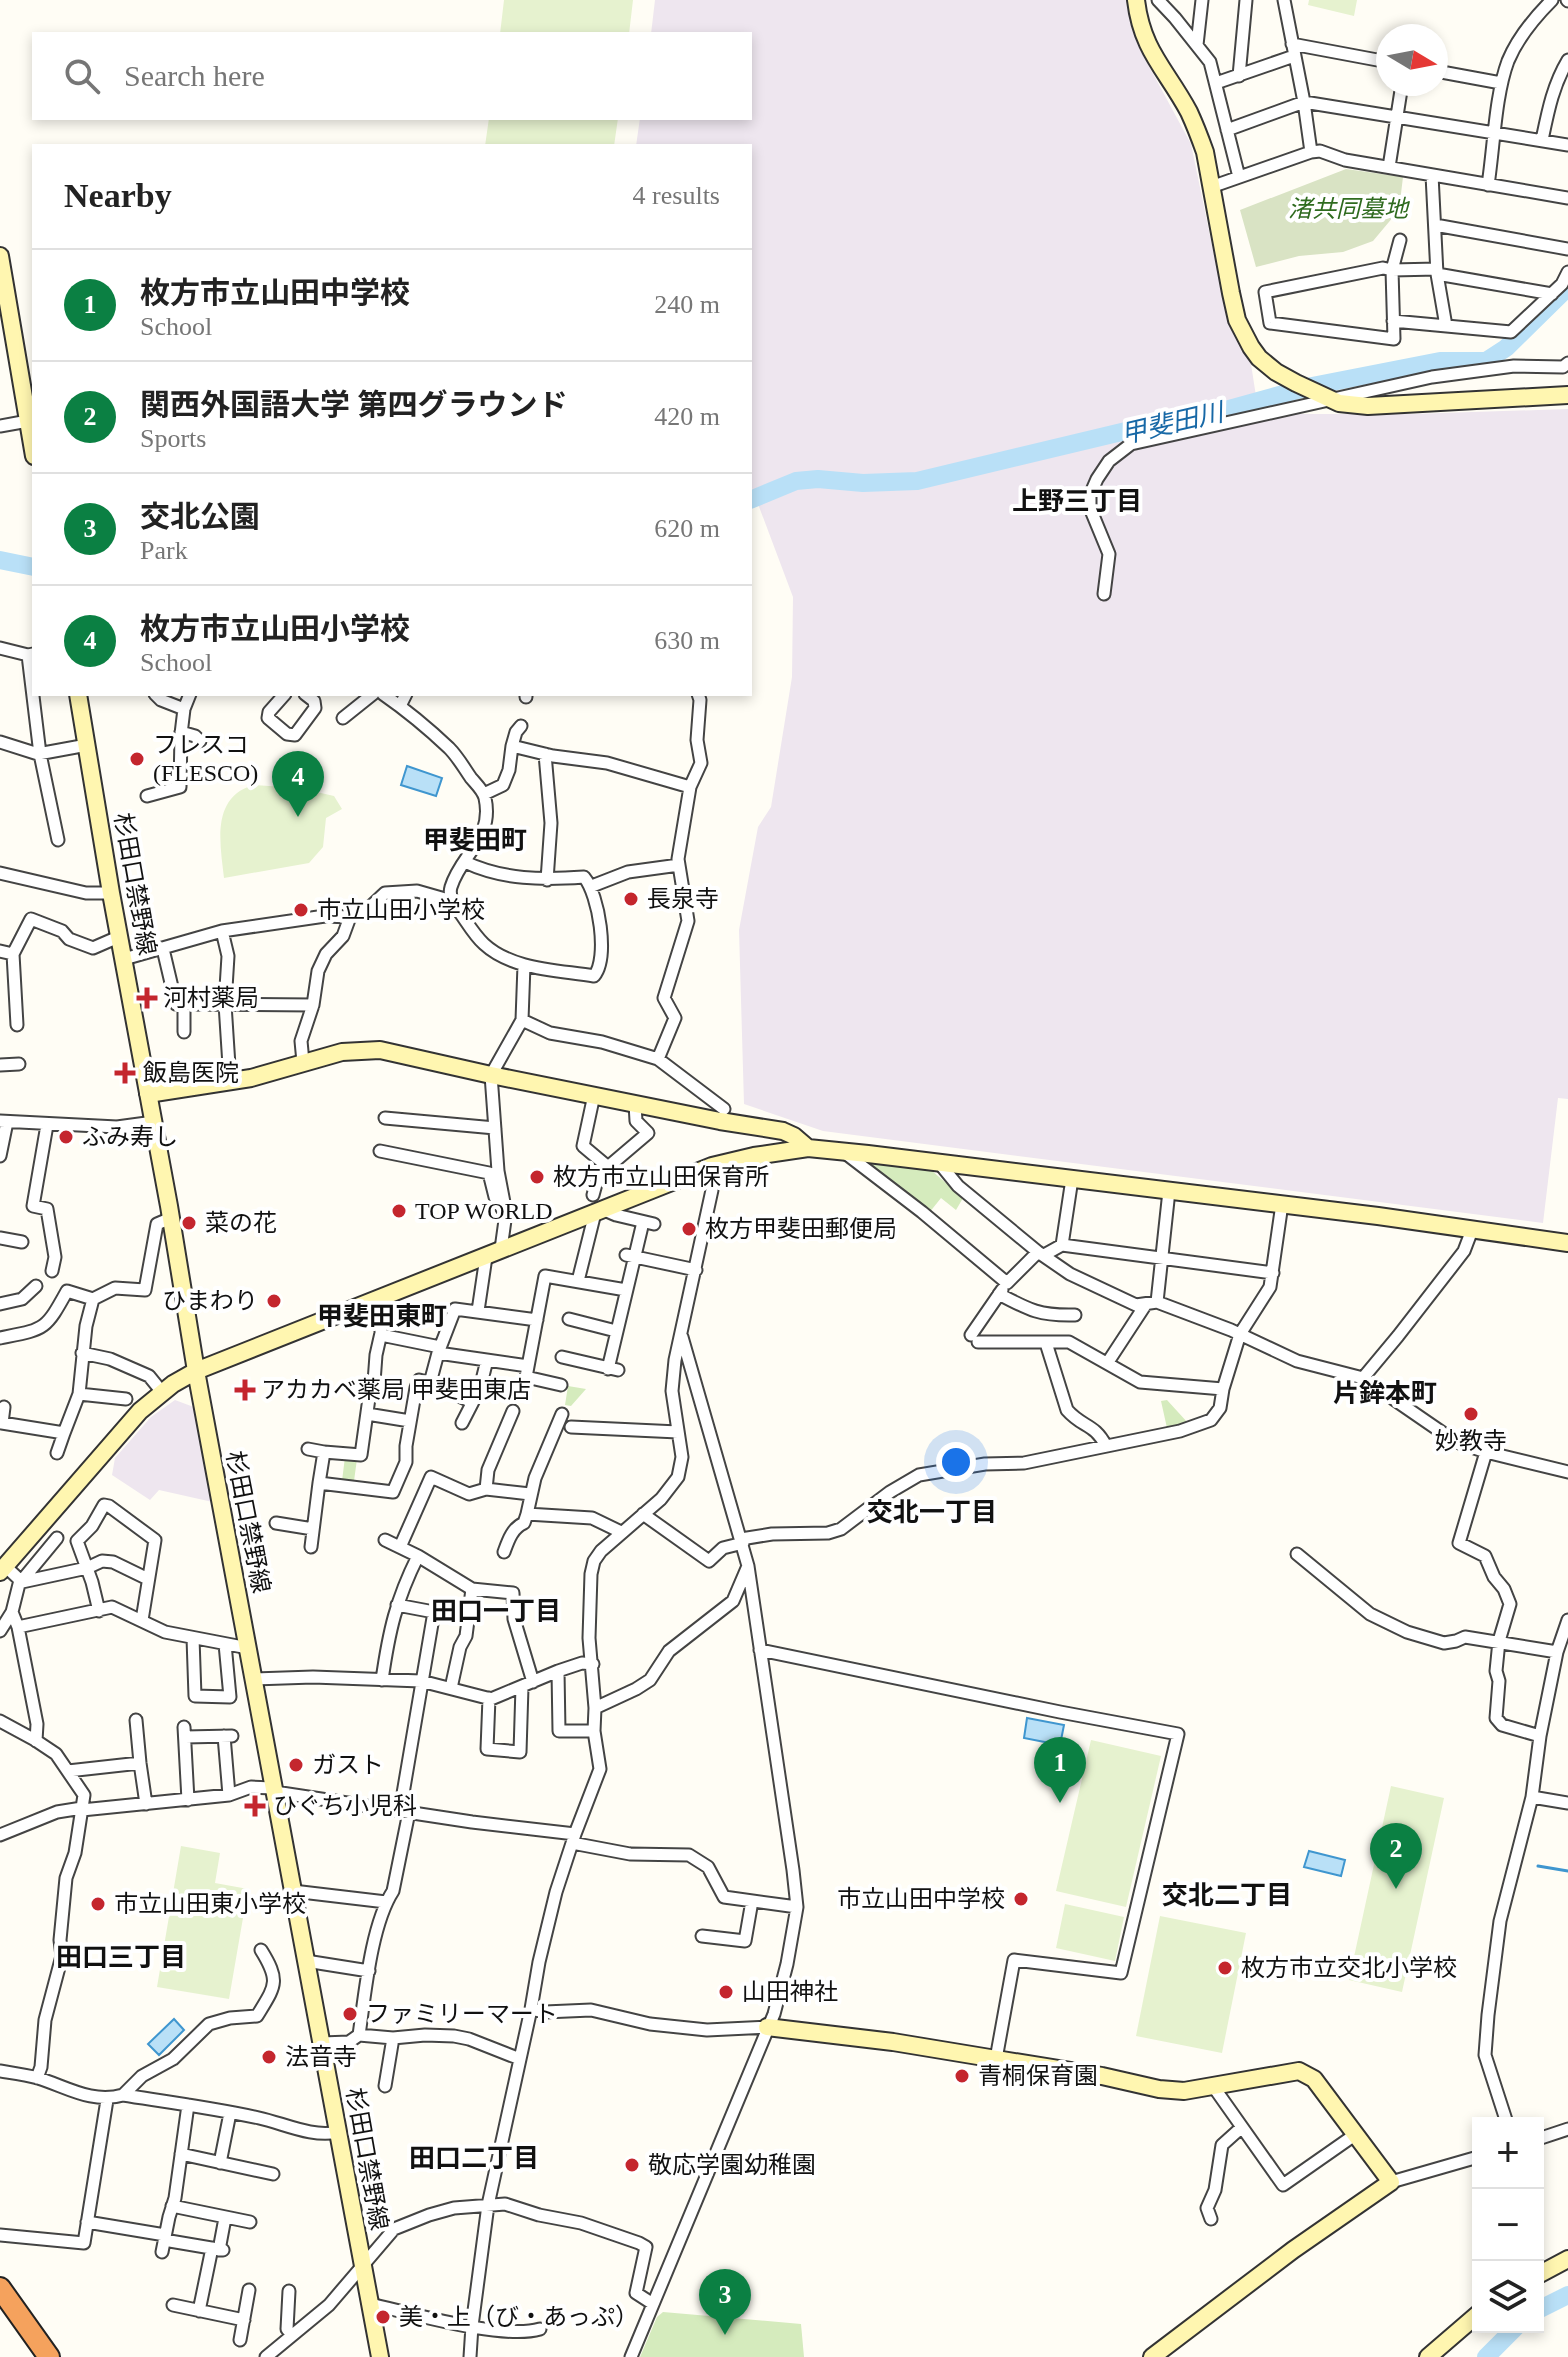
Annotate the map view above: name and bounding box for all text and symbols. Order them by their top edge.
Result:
north arrow [1376,24,1448,96]
search box [32,32,752,120]
icon: search [60,54,104,98]
text: Search here [124,59,265,92]
text: Nearby [64,177,172,214]
text: 4 results [633,181,720,210]
park label: 渚共同墓地 [1288,196,1411,222]
text: 枚方市立山田中学校 [140,276,410,309]
text: 1 [84,290,97,319]
text: 240 m [654,290,720,319]
text: School [140,312,212,341]
text: 関西外国語大学 第四グラウンド [140,388,568,421]
water label: 甲斐田川 [1118,397,1229,449]
text: 2 [84,402,97,431]
text: 420 m [654,402,720,431]
text: Sports [140,424,206,453]
district label: 上野三丁目 [1012,487,1142,516]
text: 交北公園 [140,500,260,533]
text: 3 [84,514,97,543]
text: 620 m [654,514,720,543]
text: Park [140,536,188,565]
text: 枚方市立山田小学校 [140,612,410,645]
text: 4 [84,626,97,655]
text: 630 m [654,626,720,655]
text: School [140,648,212,677]
place label: フレスコ (FLESCO) [153,732,258,786]
marker: フレスコ (FLESCO) [128,750,146,768]
pin: 4 [272,751,324,817]
street label: 杉田口禁野線 [110,811,160,957]
district label: 甲斐田町 [423,826,527,855]
place label: 長泉寺 [647,886,719,912]
marker: 長泉寺 [622,890,640,908]
place label: 市立山田小学校 [317,897,485,923]
marker: 市立山田小学校 [292,901,310,919]
place label: 河村薬局 [163,985,259,1011]
marker: 河村薬局 [138,989,156,1007]
place label: 飯島医院 [143,1060,239,1086]
marker: 飯島医院 [114,1062,136,1084]
place label: ふみ寿し [82,1124,178,1150]
marker: ふみ寿し [57,1128,75,1146]
place label: 枚方市立山田保育所 [553,1164,769,1190]
marker: 枚方市立山田保育所 [528,1168,546,1186]
place label: TOP WORLD [415,1198,553,1224]
marker: TOP WORLD [390,1202,408,1220]
place label: 菜の花 [205,1210,277,1236]
marker: 菜の花 [180,1214,198,1232]
place label: 枚方甲斐田郵便局 [705,1216,897,1242]
marker: 枚方甲斐田郵便局 [680,1220,698,1238]
place label: ひまわり [162,1288,258,1314]
marker: ひまわり [265,1292,283,1310]
district label: 甲斐田東町 [317,1302,447,1331]
place label: アカカベ薬局 甲斐田東店 [261,1377,531,1403]
district label: 片鉾本町 [1333,1379,1437,1408]
marker: アカカベ薬局 甲斐田東店 [236,1381,254,1399]
marker: 妙教寺 [1462,1405,1480,1423]
place label: 妙教寺 [1435,1428,1507,1454]
your location [936,1442,976,1482]
street label: 杉田口禁野線 [222,1449,274,1595]
district label: 交北一丁目 [867,1498,997,1527]
district label: 田口一丁目 [431,1597,561,1626]
pin: 1 [1034,1737,1086,1803]
place label: ガスト [312,1752,384,1778]
marker: ガスト [287,1756,305,1774]
place label: ひぐち小児科 [273,1793,417,1819]
marker: ひぐち小児科 [244,1795,266,1817]
pin: 2 [1370,1823,1422,1889]
district label: 交北二丁目 [1162,1881,1292,1910]
place label: 市立山田中学校 [837,1886,1005,1912]
marker: 市立山田中学校 [1012,1890,1030,1908]
place label: 市立山田東小学校 [114,1891,306,1917]
marker: 市立山田東小学校 [89,1895,107,1913]
district label: 田口三丁目 [56,1943,186,1972]
place label: 枚方市立交北小学校 [1241,1955,1457,1981]
marker: 枚方市立交北小学校 [1216,1959,1234,1977]
place label: 山田神社 [742,1979,838,2005]
marker: 山田神社 [717,1983,735,2001]
place label: ファミリーマート [366,2001,558,2027]
marker: ファミリーマート [341,2005,359,2023]
place label: 法音寺 [285,2044,357,2070]
marker: 法音寺 [260,2048,278,2066]
place label: 青桐保育園 [978,2063,1098,2089]
marker: 青桐保育園 [953,2067,971,2085]
street label: 杉田口禁野線 [342,2086,392,2232]
map controls [1472,2117,1544,2333]
button: + [1472,2117,1544,2189]
district label: 田口二丁目 [409,2144,539,2173]
place label: 敬応学園幼稚園 [648,2152,816,2178]
marker: 敬応学園幼稚園 [623,2156,641,2174]
button: − [1472,2189,1544,2261]
button: layers [1472,2261,1544,2333]
pin: 3 [699,2269,751,2335]
place label: 美・上（び・あっぷ） [399,2304,639,2330]
marker: 美・上（び・あっぷ） [374,2308,392,2326]

